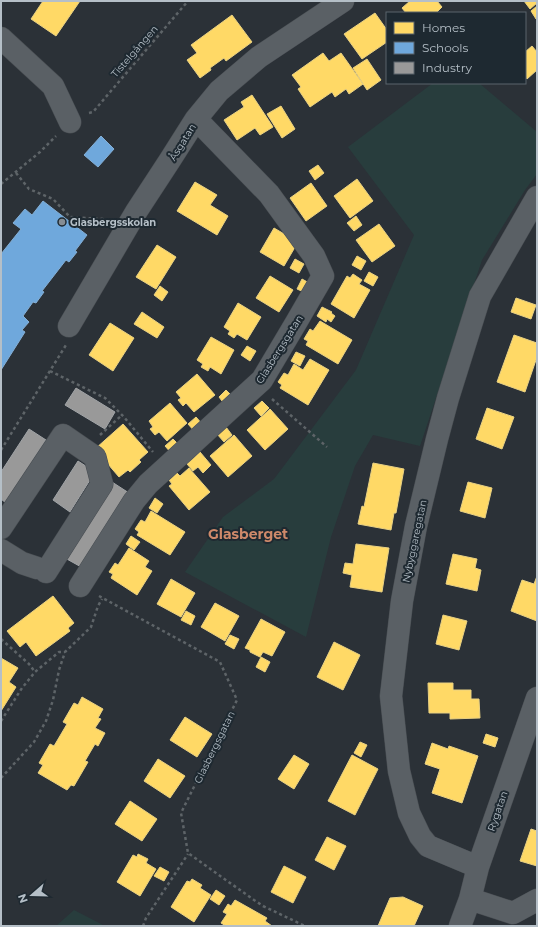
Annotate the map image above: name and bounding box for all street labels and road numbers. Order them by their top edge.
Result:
street label: Tistelgången [108,23,161,80]
street label: Åsgatan [166,121,199,163]
street label: Glasbergsgatan [253,312,306,386]
street label: Nybyggaregatan [399,499,430,584]
street label: Glasbergsgatan [191,709,238,786]
street label: Rygatan [485,789,510,833]

